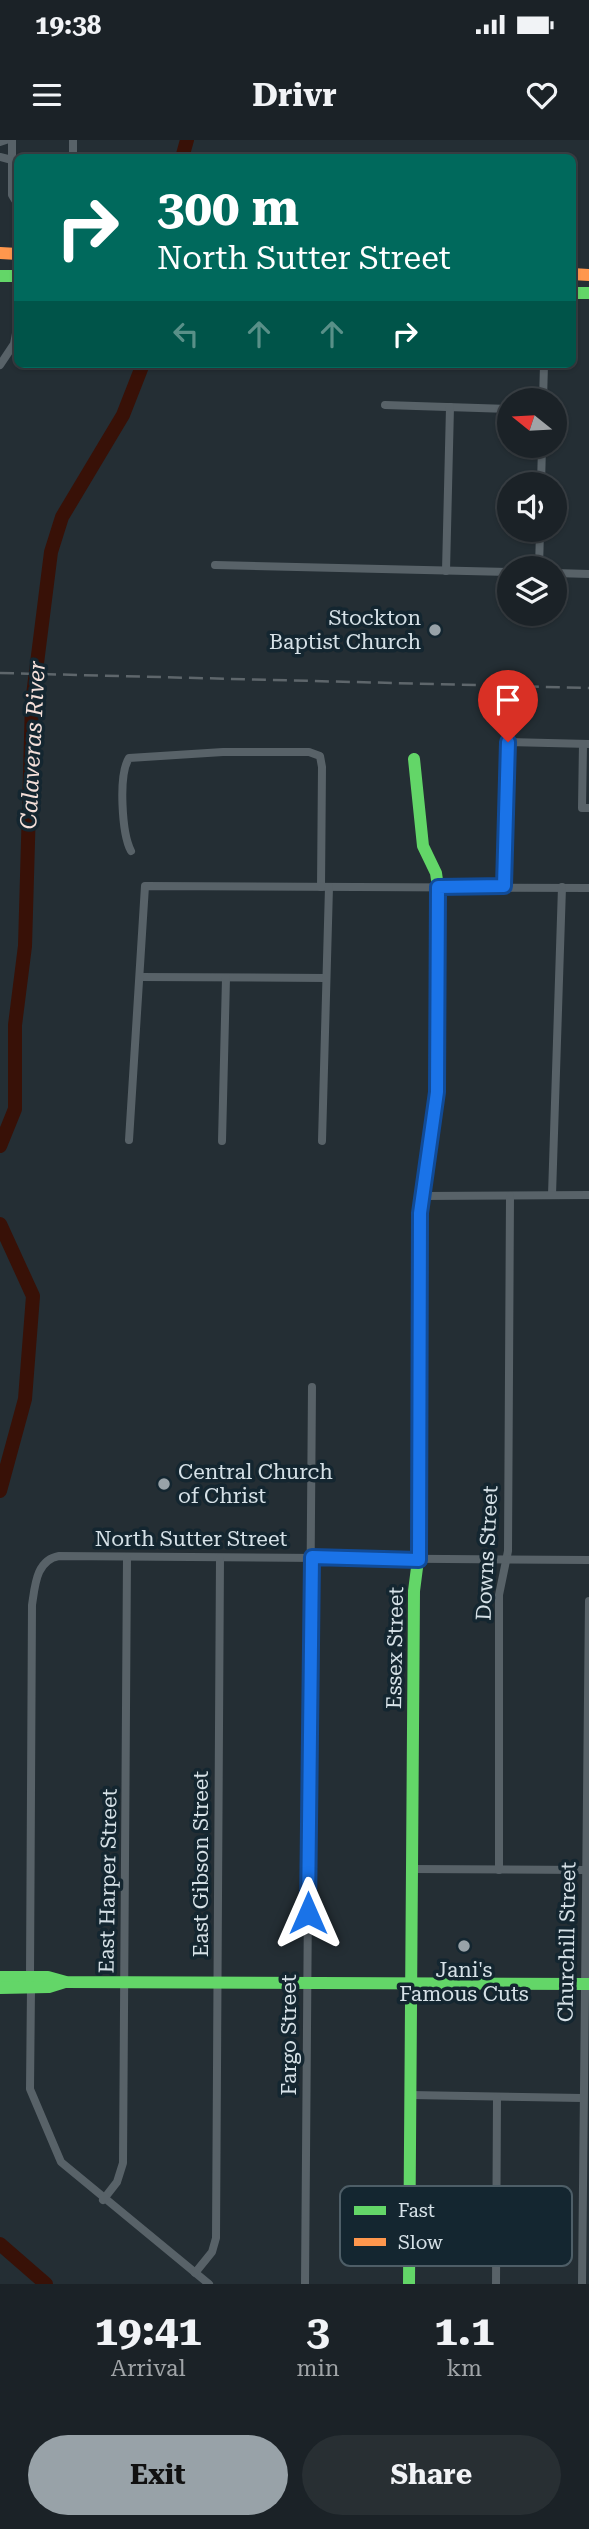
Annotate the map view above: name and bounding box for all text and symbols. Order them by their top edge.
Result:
text: 19:38 [35,10,101,40]
icon: menu [28,76,66,114]
text: Drivr [252,76,337,114]
icon: heart [523,76,561,114]
text: 300 m [157,180,299,237]
icon: right [42,182,133,273]
text: North Sutter Street [157,239,451,277]
icon: left [167,315,205,353]
icon: ahead [240,315,278,353]
icon: ahead [313,315,351,353]
icon: right [386,315,424,353]
north arrow [497,388,567,458]
map controls [497,388,567,626]
button: sound [497,472,567,542]
button: layers [497,556,567,626]
place label: Stockton Baptist Church [269,606,421,654]
marker: Stockton Baptist Church [427,622,443,638]
water label: Calaveras River [15,660,51,830]
pin [478,670,538,742]
icon: arrive [489,681,527,719]
place label: Central Church of Christ [178,1460,333,1508]
marker: Central Church of Christ [156,1476,172,1492]
street label: Downs Street [471,1485,503,1621]
street label: North Sutter Street [95,1527,288,1551]
street label: Essex Street [382,1586,408,1709]
street label: East Gibson Street [189,1771,213,1957]
street label: East Harper Street [94,1788,122,1974]
street label: Churchill Street [554,1861,580,2022]
position arrow [271,1876,345,1950]
marker: Jani's Famous Cuts [456,1938,472,1954]
place label: Jani's Famous Cuts [399,1958,529,2006]
street label: Fargo Street [277,1974,301,2096]
legend [340,2186,572,2266]
text: Fast [398,2199,435,2222]
text: Slow [398,2231,443,2254]
text: 19:41 [95,2306,202,2355]
text: 3 [306,2306,330,2355]
text: 1.1 [434,2306,494,2355]
text: Arrival [111,2355,186,2382]
text: min [296,2355,340,2382]
text: km [447,2355,482,2382]
button: Exit [28,2435,288,2515]
button: Share [302,2435,561,2515]

